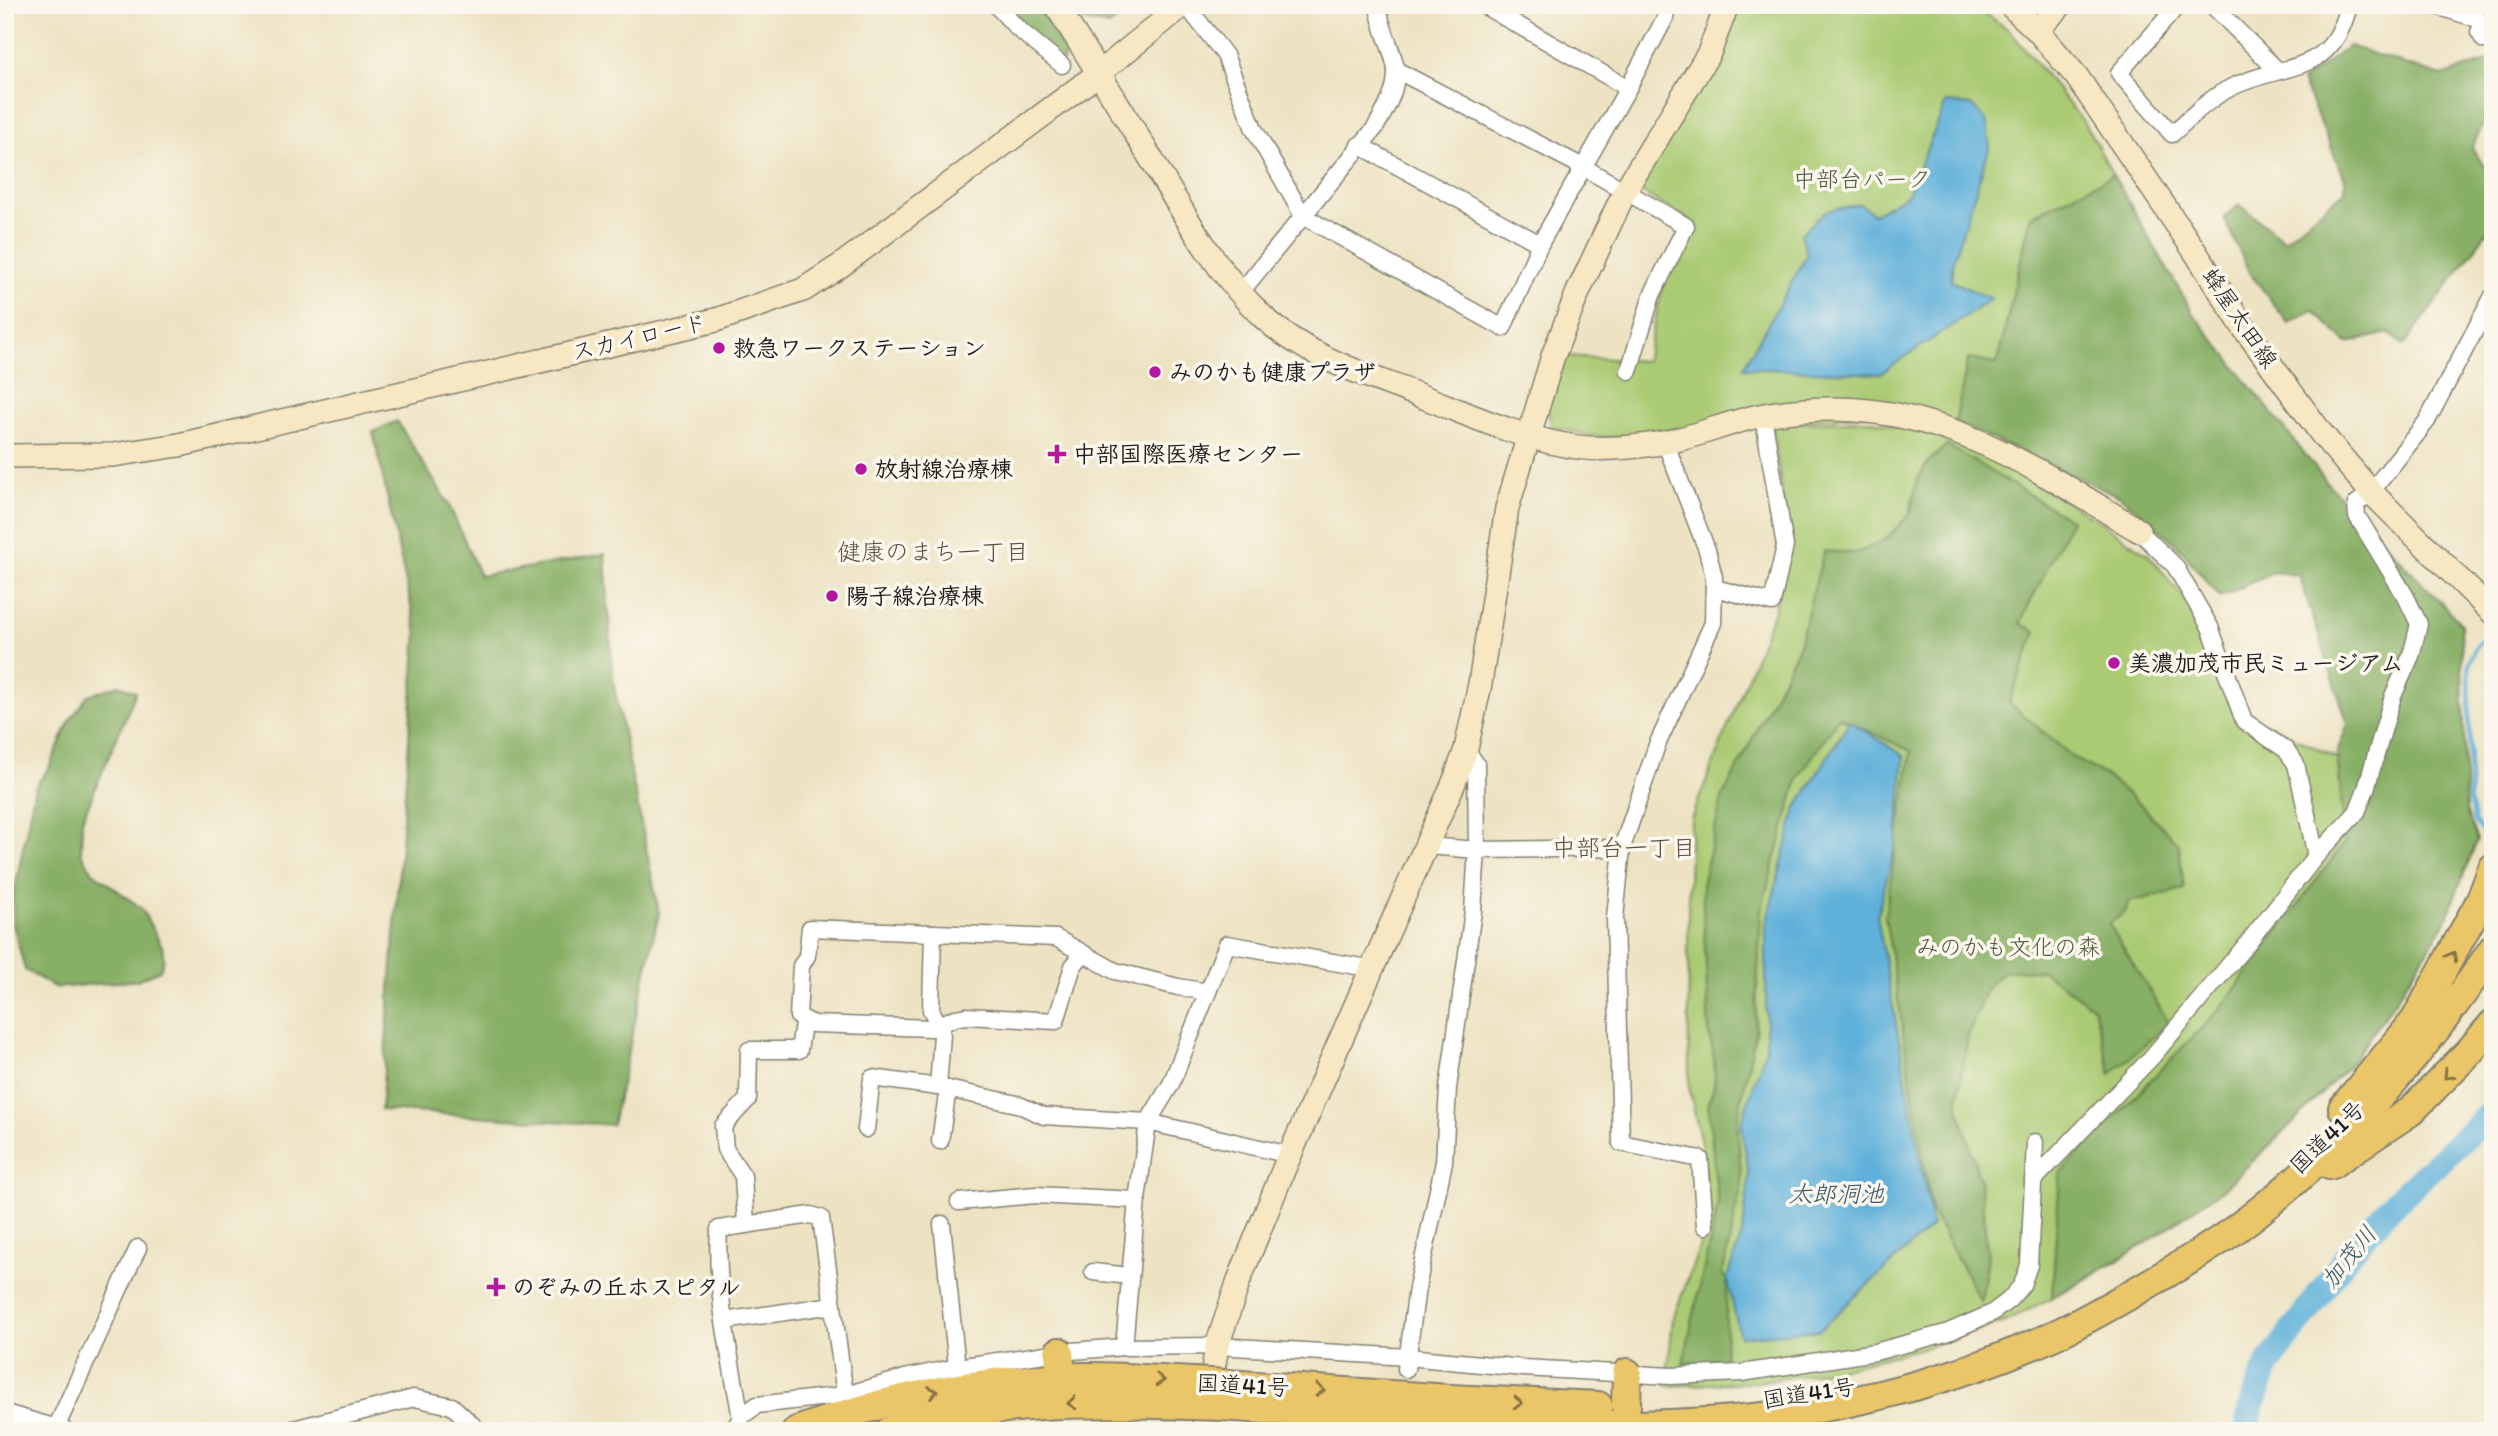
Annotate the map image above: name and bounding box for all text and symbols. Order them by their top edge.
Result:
park label: 中部台パーク [1793,165,1931,193]
street label: 蜂屋太田線 [2196,263,2284,373]
street label: スカイロード [569,308,709,366]
place label: 救急ワークステーション [733,334,986,362]
marker: 救急ワークステーション [711,340,727,356]
place label: みのかも健康プラザ [1169,358,1376,386]
marker: みのかも健康プラザ [1147,364,1163,380]
place label: 中部国際医療センター [1073,440,1303,468]
marker: 中部国際医療センター [1047,444,1067,464]
place label: 放射線治療棟 [875,455,1013,483]
marker: 放射線治療棟 [853,461,869,477]
district label: 健康のまち一丁目 [837,537,1029,566]
place label: 陽子線治療棟 [846,582,984,610]
marker: 陽子線治療棟 [824,588,840,604]
place label: 美濃加茂市民ミュージアム [2128,649,2404,677]
marker: 美濃加茂市民ミュージアム [2106,655,2122,671]
district label: 中部台一丁目 [1552,833,1696,862]
park label: みのかも文化の森 [1916,933,2100,961]
one-way arrow [2444,950,2458,963]
one-way arrow [2443,1067,2456,1080]
street label: 国道41号 [2284,1094,2370,1180]
water label: 太郎洞池 [1788,1179,1885,1208]
water label: 加茂川 [2315,1220,2383,1294]
place label: のぞみの丘ホスピタル [512,1273,741,1301]
marker: のぞみの丘ホスピタル [486,1277,506,1297]
street label: 国道41号 [1196,1369,1290,1401]
street label: 国道41号 [1761,1372,1857,1414]
one-way arrow [1154,1373,1165,1388]
one-way arrow [1315,1382,1326,1397]
one-way arrow [927,1386,939,1401]
one-way arrow [1066,1395,1077,1410]
one-way arrow [1513,1395,1524,1410]

